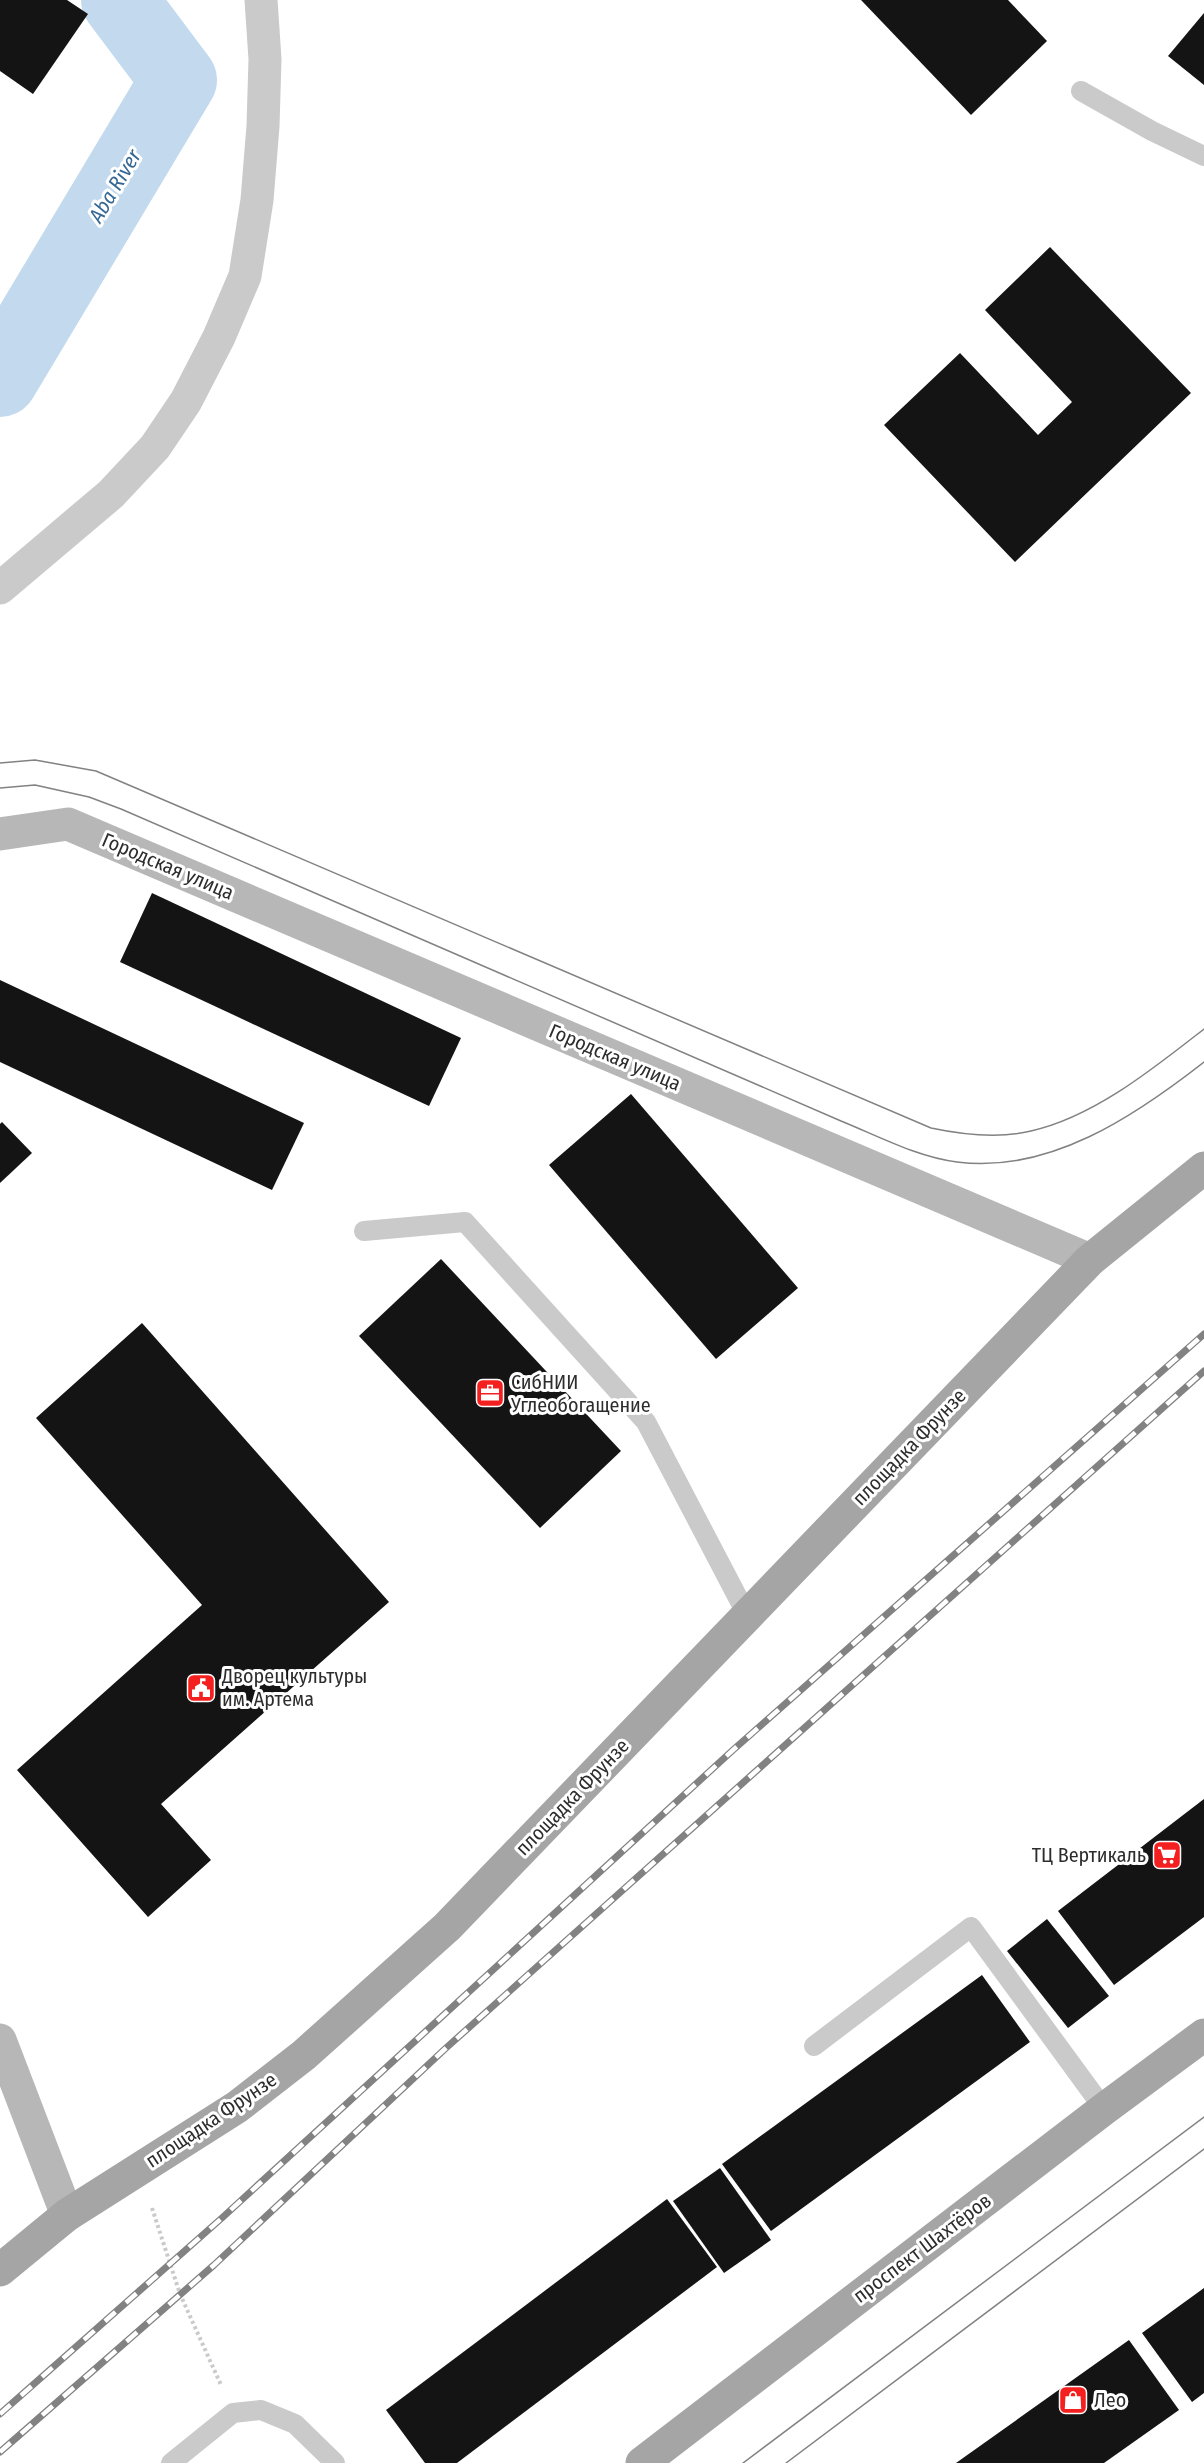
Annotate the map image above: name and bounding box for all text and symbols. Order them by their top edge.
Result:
water label: Aba River [83,144,147,228]
street label: Городская улица [98,827,238,905]
street label: Городская улица [545,1018,685,1096]
place label: СибНИИ Углеобогащение [510,1370,651,1417]
office icon: СибНИИ Углеобогащение [474,1377,506,1409]
street label: площадка Фрунзе [847,1384,971,1510]
place label: Дворец культуры им. Артема [221,1664,367,1711]
public building icon: Дворец культуры им. Артема [185,1672,217,1704]
street label: площадка Фрунзе [510,1734,634,1860]
supermarket icon: ТЦ Вертикаль [1151,1839,1183,1871]
place label: ТЦ Вертикаль [1032,1843,1146,1867]
street label: площадка Фрунзе [141,2067,281,2173]
street label: проспект Шахтёров [848,2188,996,2308]
shop icon: Лео [1057,2384,1089,2416]
place label: Лео [1094,2388,1126,2412]

